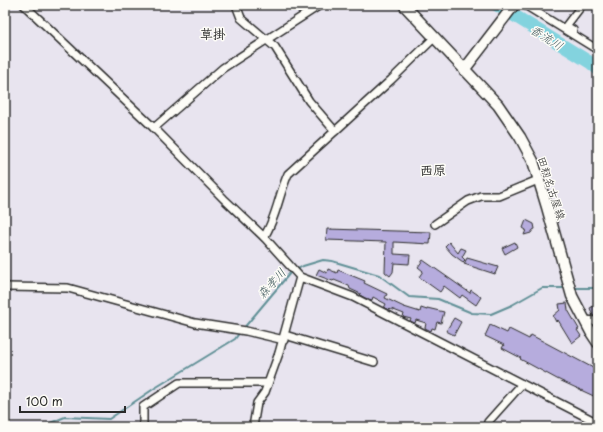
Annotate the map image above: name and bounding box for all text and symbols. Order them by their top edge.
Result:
water label: 香流川 [527,20,567,54]
district label: 草掛 [200,24,226,43]
street label: 田籾名古屋線 [534,154,570,222]
district label: 西原 [420,160,446,179]
water label: 森孝川 [252,264,290,302]
scale bar [20,388,125,414]
text: 100 m [26,392,63,410]

